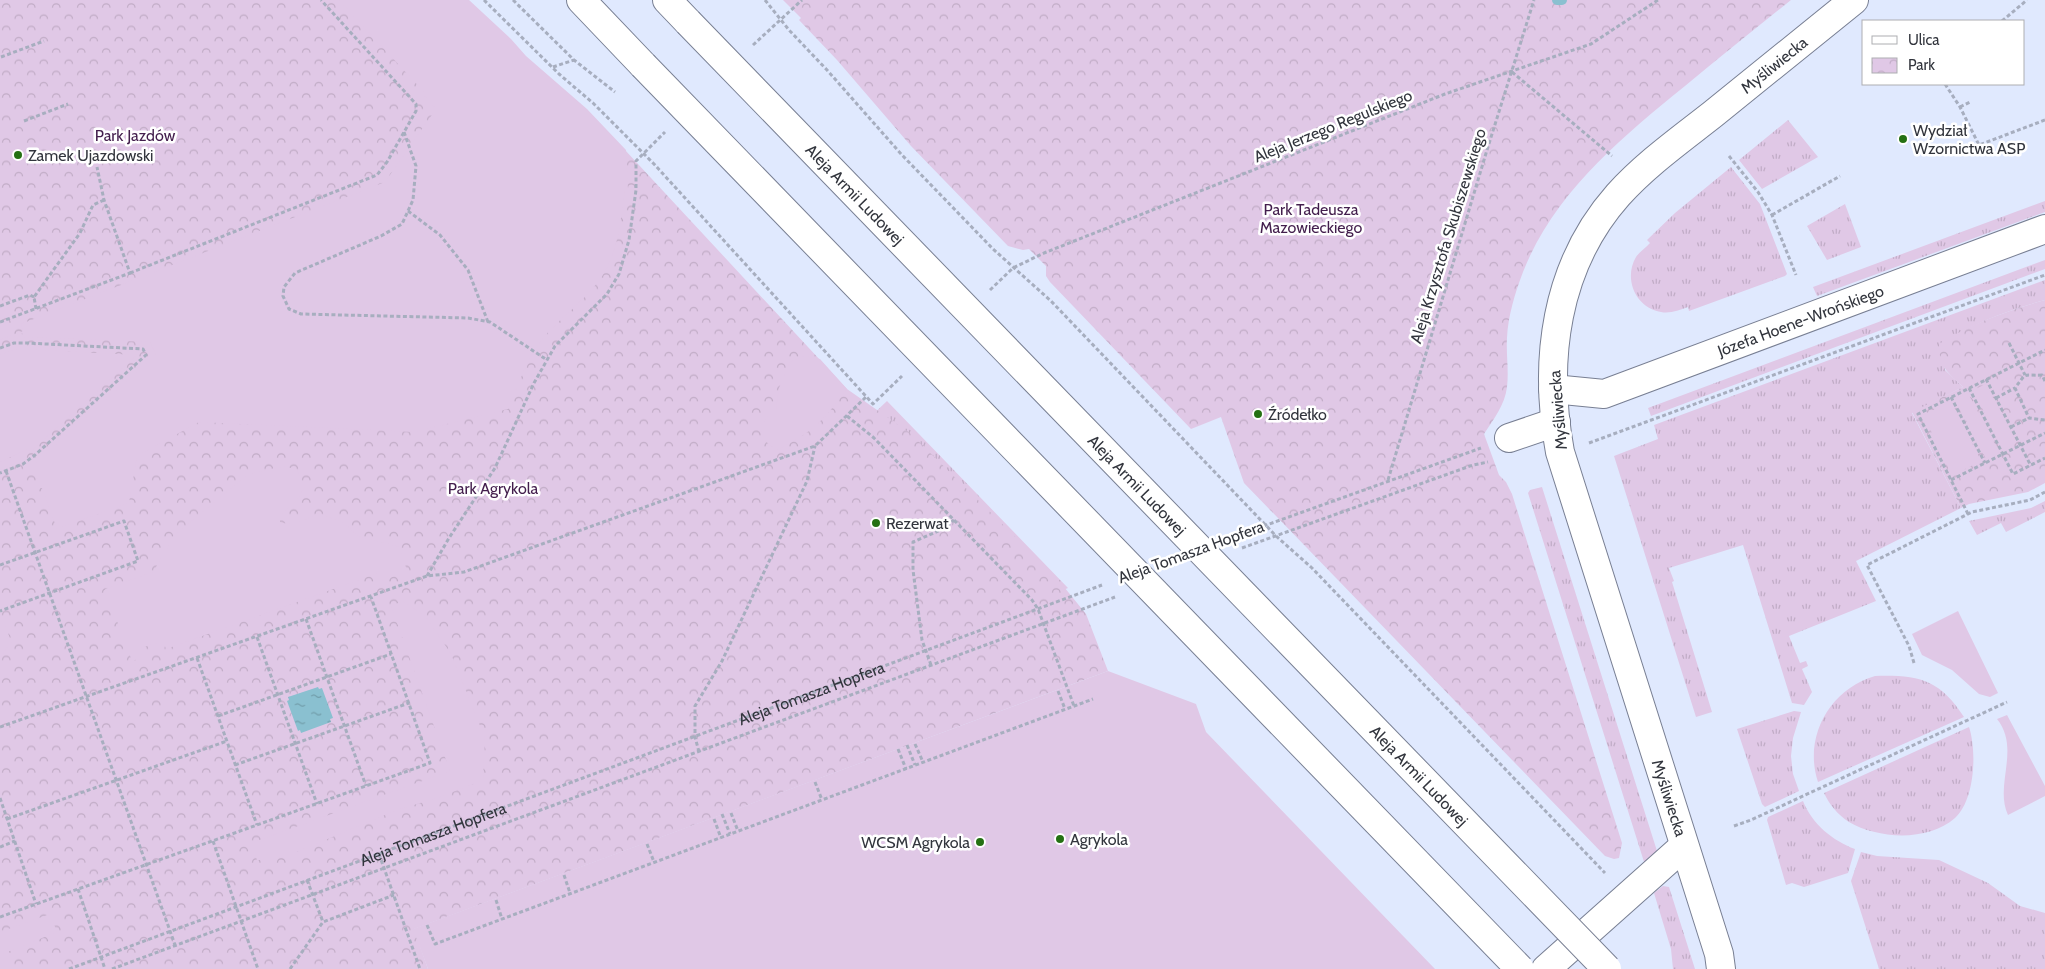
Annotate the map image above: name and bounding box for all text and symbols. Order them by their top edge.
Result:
legend [1862,20,2025,85]
text: Ulica [1908,31,1940,49]
street label: Myśliwiecka [1737,32,1811,97]
text: Park [1908,56,1935,74]
street label: Aleja Jerzego Regulskiego [1251,85,1415,166]
place label: Wydział Wzornictwa ASP [1913,121,2025,158]
park label: Park Jazdów [95,126,176,145]
street label: Aleja Krzysztofa Skubiszewskiego [1406,126,1490,346]
marker: Wydział Wzornictwa ASP [1897,133,1909,145]
street label: Aleja Armii Ludowej [802,140,908,249]
place label: Zamek Ujazdowski [28,146,154,165]
marker: Zamek Ujazdowski [12,149,24,161]
park label: Park Tadeusza Mazowieckiego [1260,200,1363,237]
street label: Józefa Hoene-Wrońskiego [1714,281,1886,361]
street label: Myśliwiecka [1545,369,1571,451]
place label: Źródełko [1268,405,1327,424]
marker: Źródełko [1252,408,1264,420]
street label: Aleja Armii Ludowej [1084,431,1190,539]
park label: Park Agrykola [448,479,538,498]
place label: Rezerwat [886,514,949,533]
marker: Rezerwat [870,517,882,529]
street label: Aleja Tomasza Hopfera [1115,517,1267,587]
street label: Aleja Tomasza Hopfera [736,657,887,729]
street label: Aleja Armii Ludowej [1366,721,1472,830]
street label: Myśliwiecka [1648,757,1690,839]
street label: Aleja Tomasza Hopfera [357,798,509,870]
place label: Agrykola [1070,830,1128,849]
place label: WCSM Agrykola [861,833,970,852]
marker: Agrykola [1054,833,1066,845]
marker: WCSM Agrykola [974,836,986,848]

